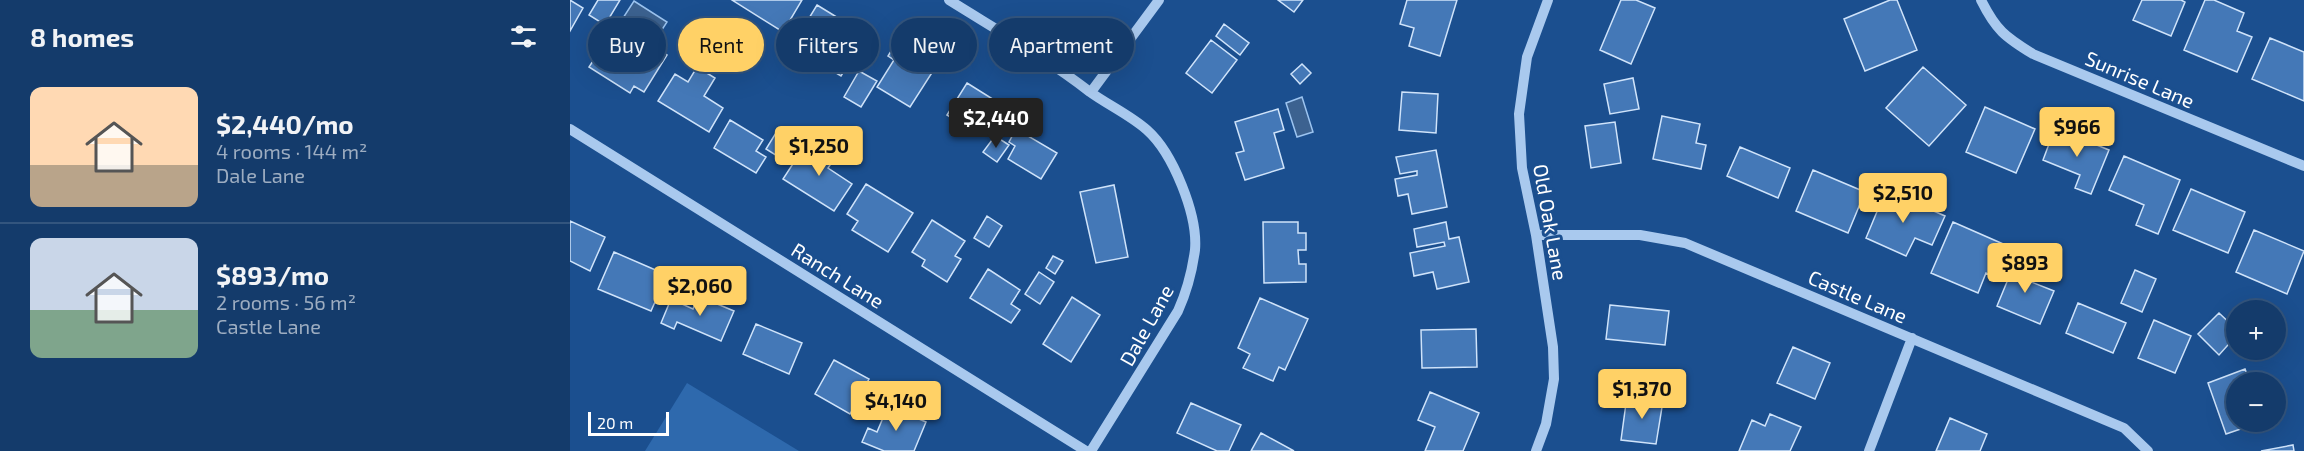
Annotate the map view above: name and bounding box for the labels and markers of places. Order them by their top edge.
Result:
pin: $2,440 [947,98,1045,149]
pin: $966 [2041,107,2113,158]
pin: $1,250 [770,126,868,177]
pin: $2,510 [1854,173,1952,224]
pin: $893 [1989,243,2061,294]
pin: $2,060 [651,266,749,317]
pin: $1,370 [1593,369,1691,420]
pin: $4,140 [847,381,945,432]

